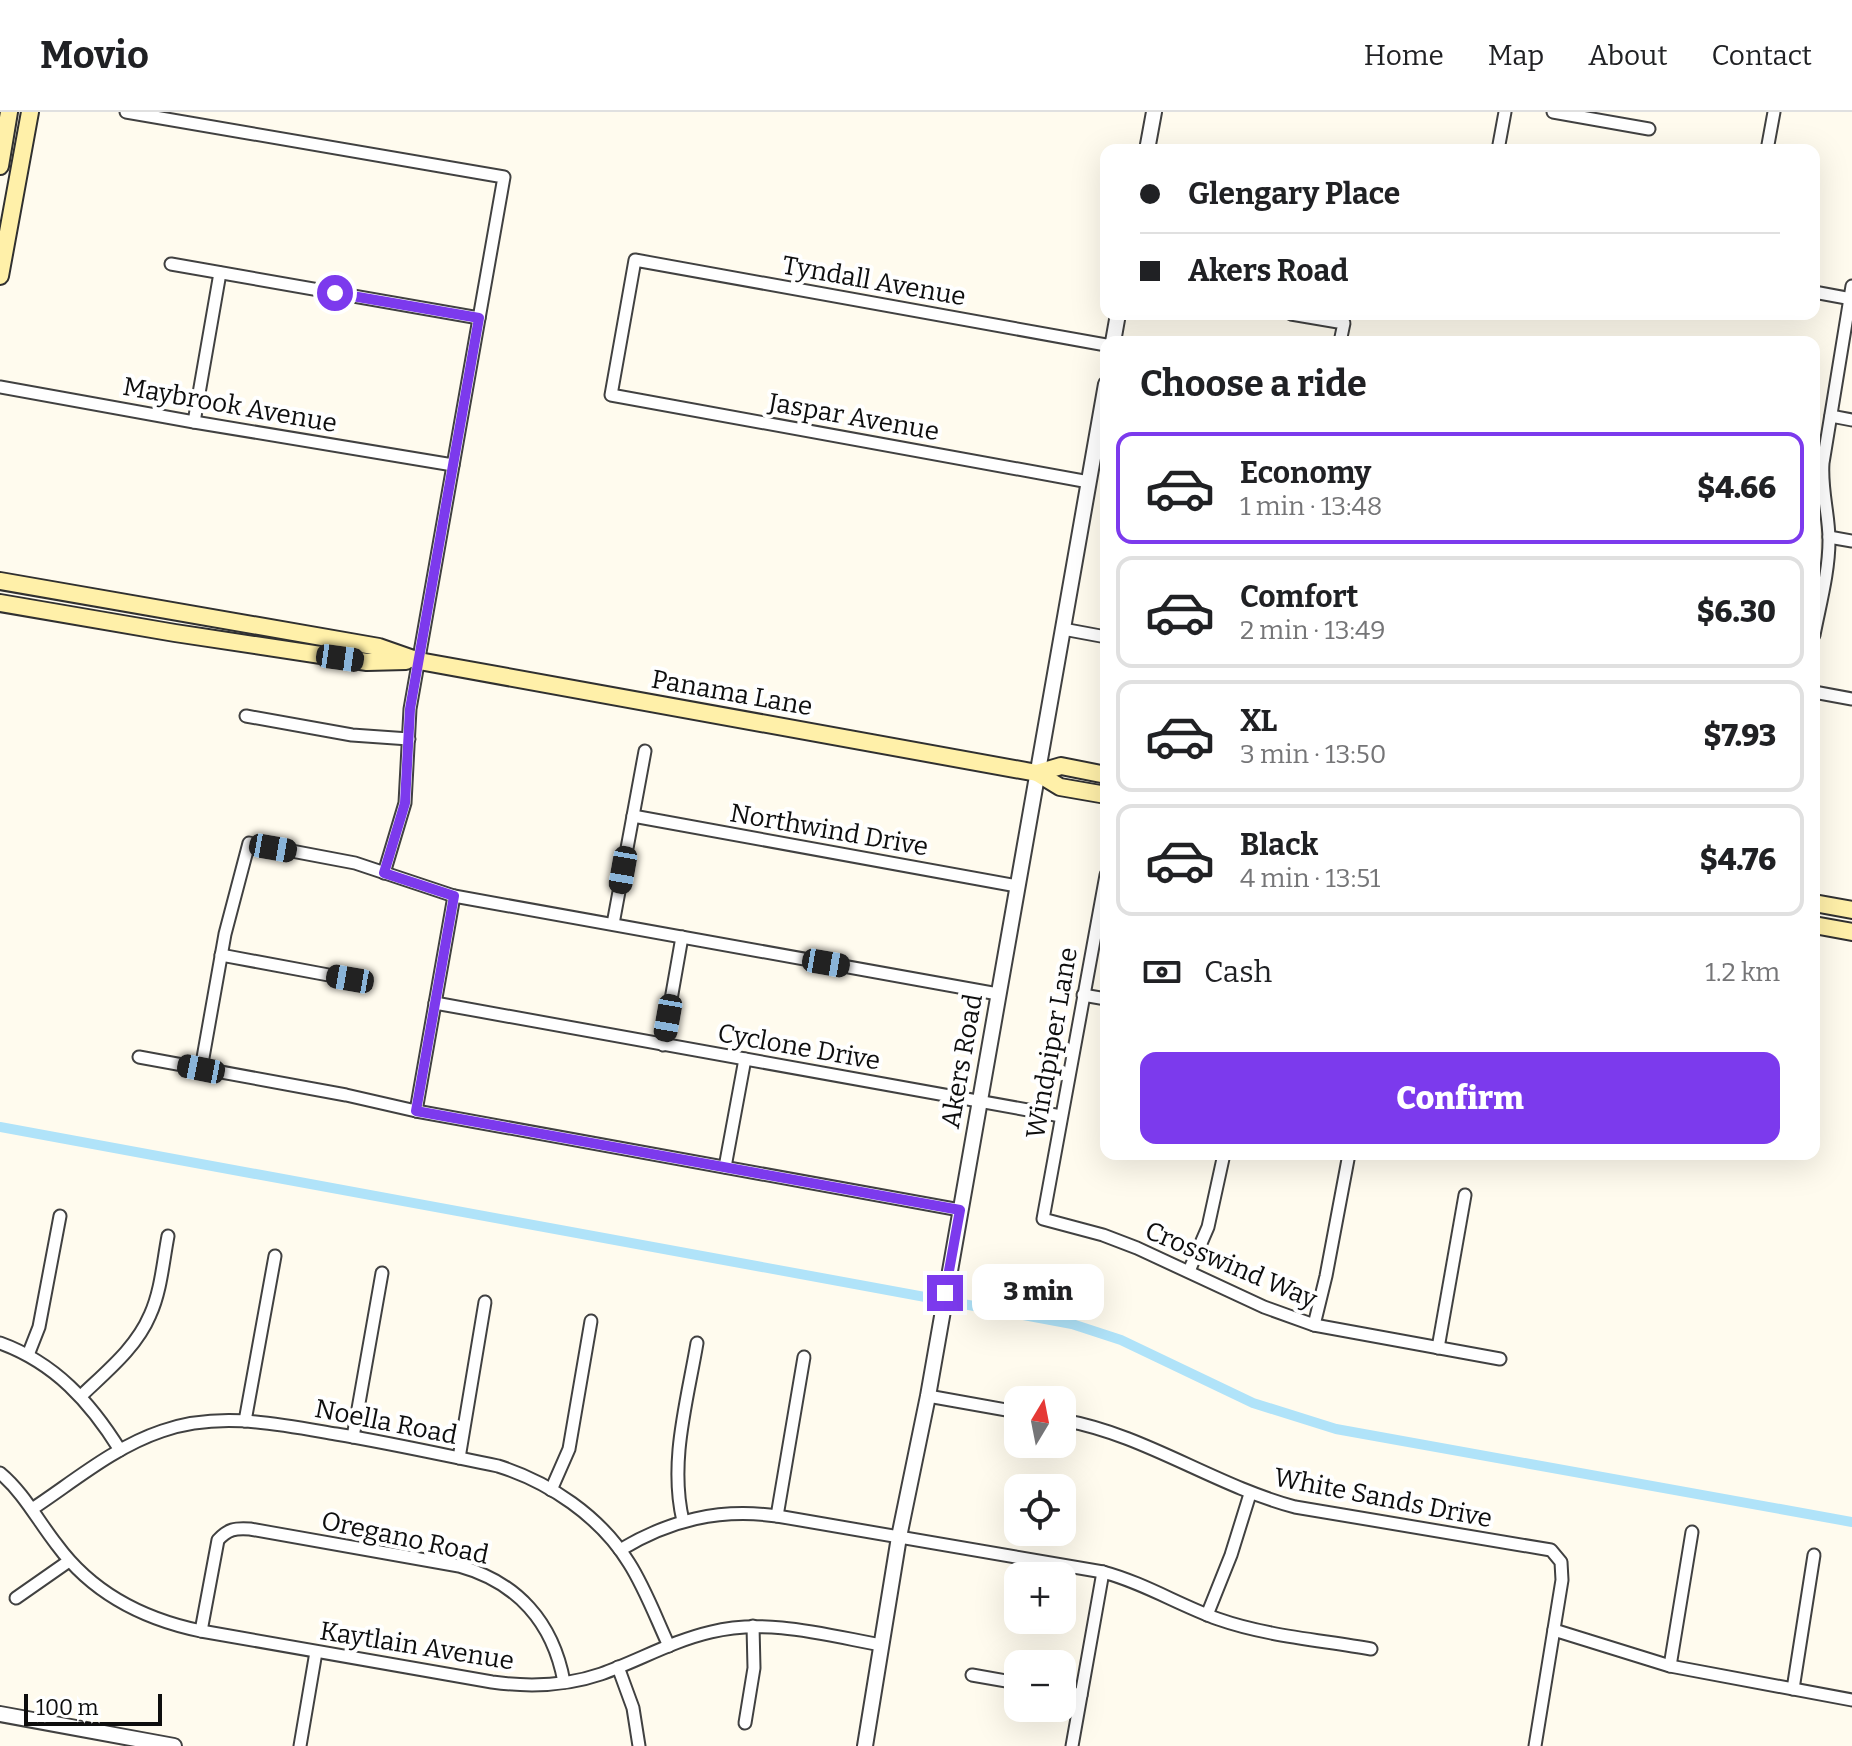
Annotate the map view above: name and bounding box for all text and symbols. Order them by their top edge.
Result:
text: Movio [40,32,149,78]
text: Home [1364,39,1444,72]
text: Map [1488,39,1544,72]
text: About [1588,39,1668,72]
text: Contact [1712,39,1812,72]
text: Glengary Place [1188,176,1400,212]
street label: Tyndall Avenue [780,250,968,312]
text: Akers Road [1188,253,1348,289]
route start [317,275,353,311]
text: Choose a ride [1140,362,1367,406]
street label: Maybrook Avenue [121,371,339,439]
street label: Jaspar Avenue [765,387,942,447]
icon: car [1144,452,1216,524]
text: Economy [1240,455,1371,491]
text: $4.66 [1697,470,1776,506]
text: 1 min · 13:48 [1240,491,1382,522]
icon: car [1144,576,1216,648]
text: Comfort [1240,579,1358,615]
text: $6.30 [1697,594,1776,630]
text: 2 min · 13:49 [1240,615,1386,646]
car [315,643,365,673]
street label: Panama Lane [649,664,815,722]
icon: car [1144,700,1216,772]
text: XL [1240,703,1277,739]
text: $7.93 [1704,718,1776,754]
text: 3 min · 13:50 [1240,739,1386,770]
street label: Northwind Drive [727,797,931,863]
icon: car [1144,824,1216,896]
text: Black [1240,827,1318,863]
car [247,832,299,864]
text: $4.76 [1700,842,1776,878]
car [607,844,639,896]
text: 4 min · 13:51 [1240,863,1380,894]
street label: Windpiper Lane [1020,945,1084,1141]
car [800,947,852,979]
icon: cash [1140,950,1184,994]
text: Cash [1204,954,1272,990]
text: 1.2 km [1705,957,1780,988]
car [324,963,376,995]
street label: Akers Road [935,991,989,1131]
car [652,992,684,1044]
street label: Cyclone Drive [715,1017,883,1077]
button: Confirm [1140,1052,1780,1144]
car [175,1053,227,1085]
street label: Crosswind Way [1141,1215,1322,1315]
callout: 3 min [973,1265,1105,1321]
route end [927,1275,963,1311]
text: 3 min [1003,1276,1073,1307]
north arrow [1004,1386,1076,1458]
map controls [1004,1386,1076,1722]
street label: Noella Road [312,1393,460,1451]
street label: White Sands Drive [1271,1462,1495,1534]
button: locate [1004,1474,1076,1546]
street label: Oregano Road [319,1505,491,1571]
button: + [1004,1562,1076,1634]
street label: Kaytlain Avenue [318,1615,516,1677]
button: − [1004,1650,1076,1722]
scale bar [24,1690,162,1726]
text: 100 m [36,1694,99,1721]

